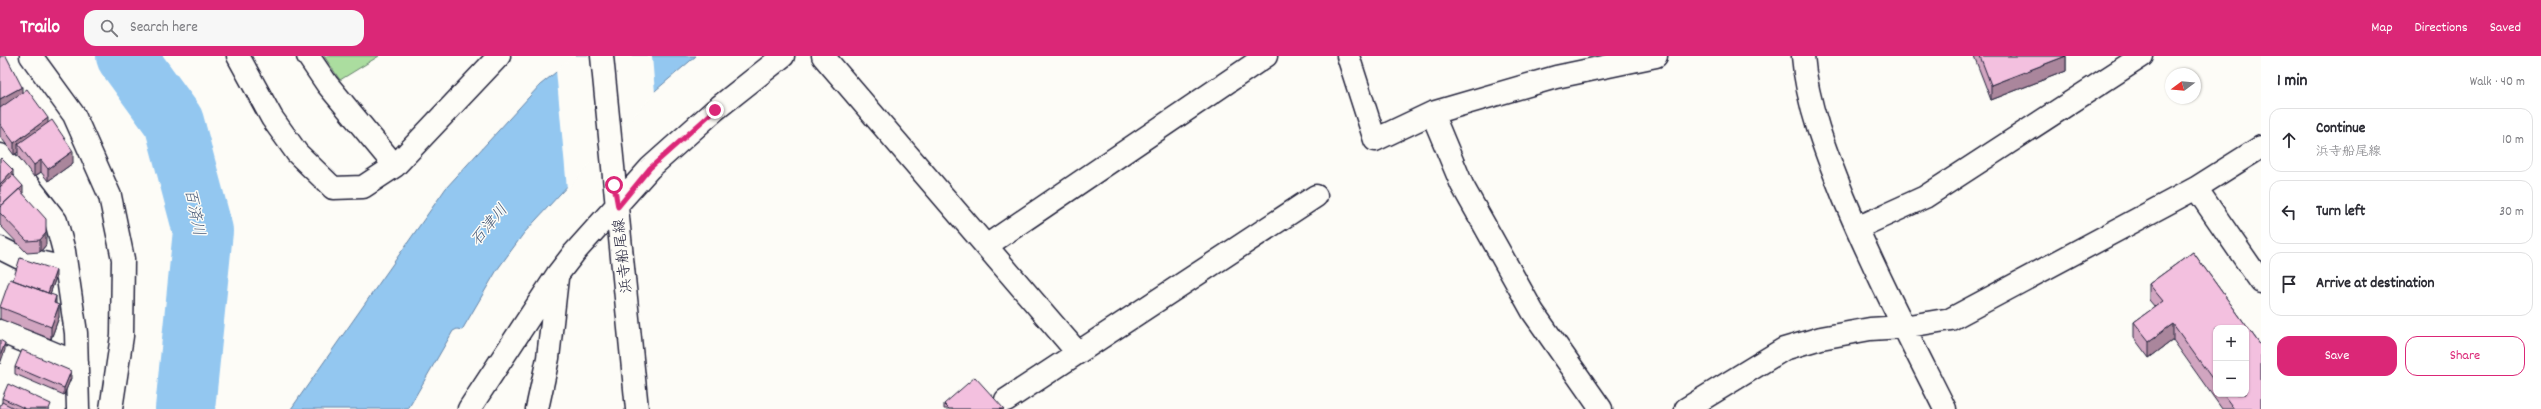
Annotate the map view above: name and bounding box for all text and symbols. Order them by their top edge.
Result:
search box [84,10,364,46]
text: Trailo [20,15,60,42]
icon: search [98,17,120,39]
text: Search here [130,17,198,39]
text: Map [2371,18,2393,38]
text: Directions [2415,18,2468,38]
text: Saved [2490,18,2521,38]
north arrow [2165,68,2201,104]
text: 1 min [2277,70,2307,94]
text: Walk · 40 m [2470,73,2525,92]
route end [706,101,724,119]
text: Continue [2316,118,2365,140]
icon: ahead [2278,129,2300,151]
text: 10 m [2502,131,2524,150]
text: 浜寺船尾線 [2316,143,2381,162]
route start [605,176,623,194]
water label: 百済川 [178,187,209,238]
water label: 石津川 [466,200,514,251]
icon: left [2278,201,2300,223]
text: Turn left [2316,201,2365,223]
text: 30 m [2499,203,2524,222]
street label: 浜寺船尾線 [609,217,639,294]
icon: arrive [2278,273,2300,295]
text: Arrive at destination [2316,273,2434,295]
map controls [2213,325,2249,397]
button: + [2213,325,2249,361]
button: Save [2277,336,2397,376]
button: Share [2405,336,2525,376]
button: − [2213,361,2249,397]

